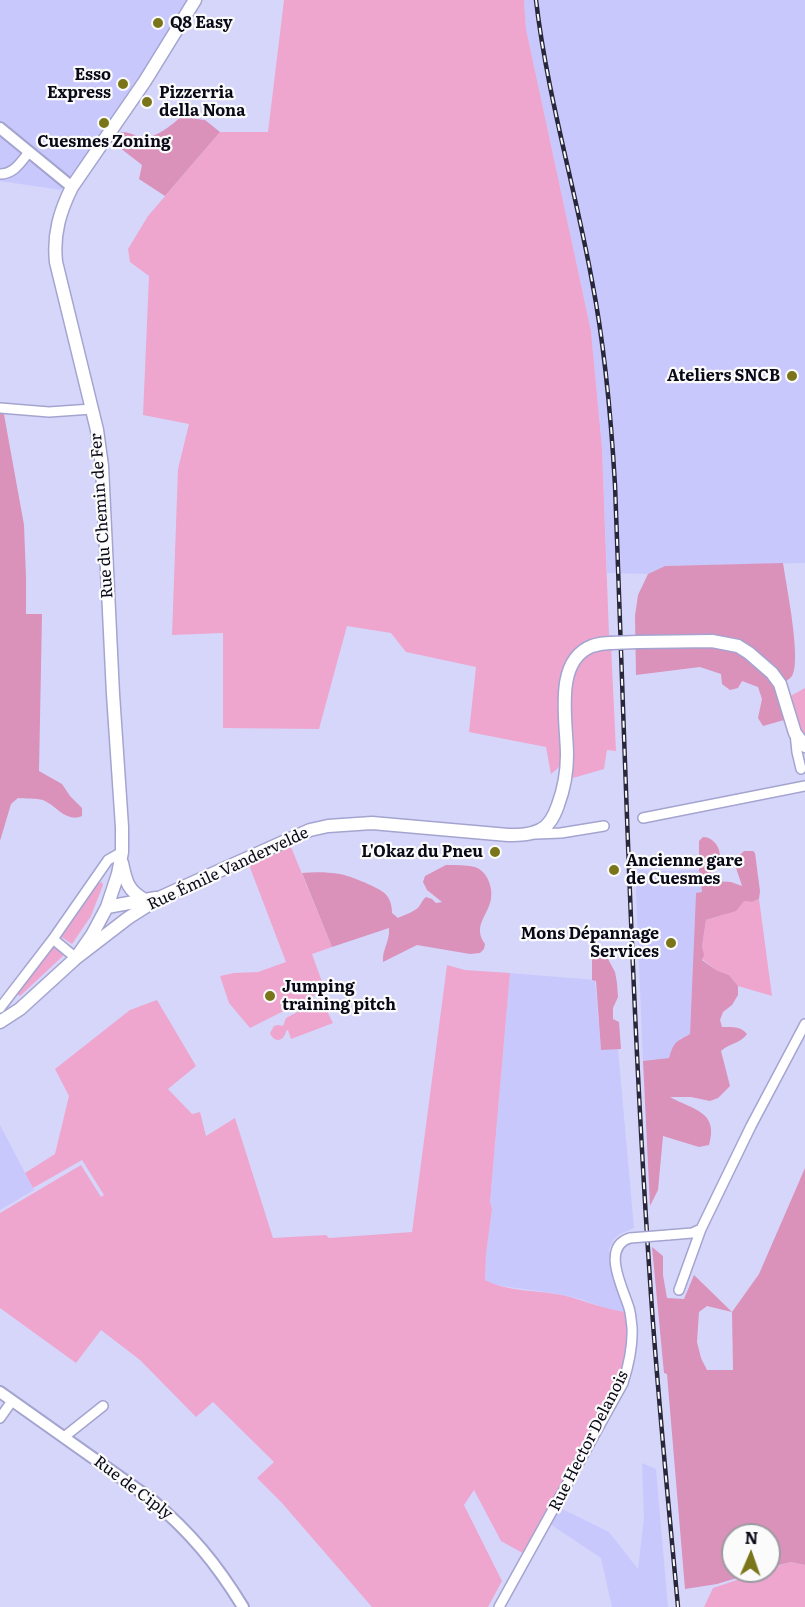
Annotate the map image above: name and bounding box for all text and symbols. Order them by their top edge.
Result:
place label: Q8 Easy [170,13,233,33]
marker: Q8 Easy [151,16,165,30]
place label: Esso Express [47,65,111,103]
marker: Esso Express [116,77,130,91]
place label: Pizzerria della Nona [159,83,245,121]
marker: Pizzerria della Nona [140,95,154,109]
marker: Cuesmes Zoning [97,116,111,130]
place label: Cuesmes Zoning [37,132,171,152]
place label: Ateliers SNCB [667,366,780,386]
marker: Ateliers SNCB [785,369,799,383]
street label: Rue du Chemin de Fer [87,433,117,599]
street label: Rue Émile Vandervelde [144,823,312,915]
place label: L'Okaz du Pneu [361,842,483,862]
marker: L'Okaz du Pneu [488,845,502,859]
place label: Ancienne gare de Cuesmes [626,851,743,889]
marker: Ancienne gare de Cuesmes [607,863,621,877]
place label: Mons Dépannage Services [521,924,659,962]
marker: Mons Dépannage Services [664,936,678,950]
place label: Jumping training pitch [282,977,396,1015]
marker: Jumping training pitch [263,989,277,1003]
street label: Rue Hector Delanois [545,1368,633,1514]
street label: Rue de Ciply [90,1452,176,1524]
north arrow [721,1523,781,1583]
text: N [744,1525,759,1549]

